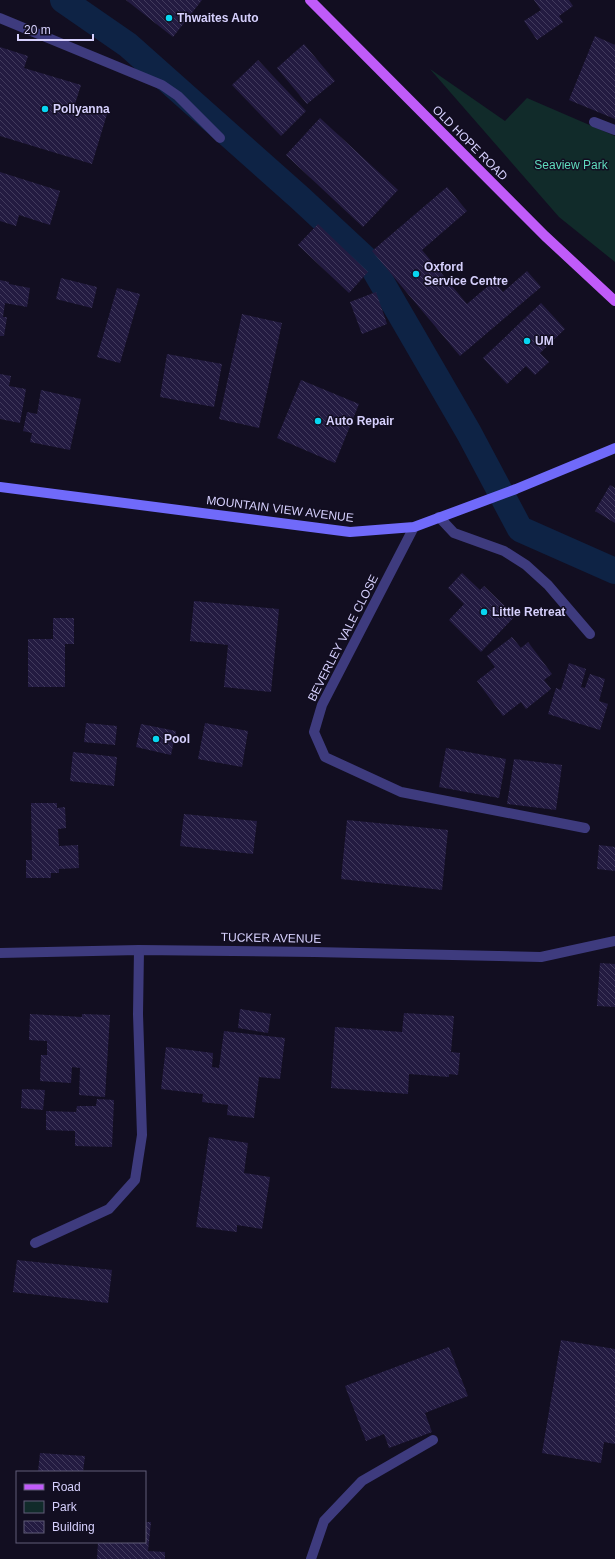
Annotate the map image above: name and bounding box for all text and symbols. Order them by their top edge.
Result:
place label: Thwaites Auto [177,11,259,25]
marker: Thwaites Auto [164,13,174,23]
scale bar [18,16,93,42]
text: 20 m [24,23,51,37]
place label: Pollyanna [53,102,110,116]
street label: OLD HOPE ROAD [430,103,511,184]
marker: Pollyanna [40,104,50,114]
park label: Seaview Park [534,158,609,172]
place label: Oxford Service Centre [424,260,508,288]
marker: Oxford Service Centre [411,269,421,279]
place label: UM [535,334,554,348]
marker: UM [522,336,532,346]
place label: Auto Repair [326,414,394,428]
marker: Auto Repair [313,416,323,426]
street label: MOUNTAIN VIEW AVENUE [206,493,354,525]
street label: BEVERLEY VALE CLOSE [305,572,381,704]
place label: Little Retreat [492,605,565,619]
marker: Little Retreat [479,607,489,617]
place label: Pool [164,732,190,746]
marker: Pool [151,734,161,744]
street label: TUCKER AVENUE [221,930,321,946]
legend [16,1471,146,1543]
text: Road [52,1480,81,1494]
text: Park [52,1500,78,1514]
text: Building [52,1520,95,1534]

